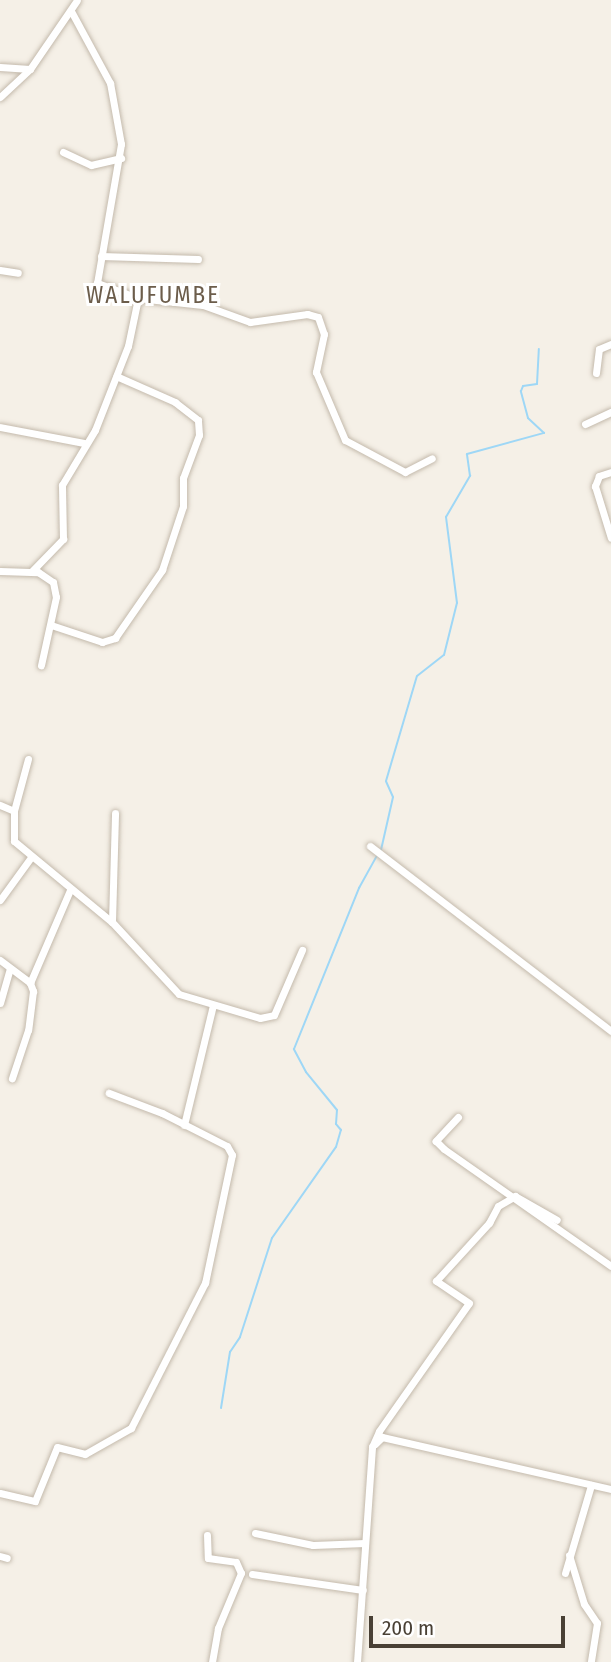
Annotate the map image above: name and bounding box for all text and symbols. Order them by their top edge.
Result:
district label: WALUFUMBE [87,281,219,309]
scale bar [373,1602,569,1646]
text: 200 m [382,1615,434,1641]

